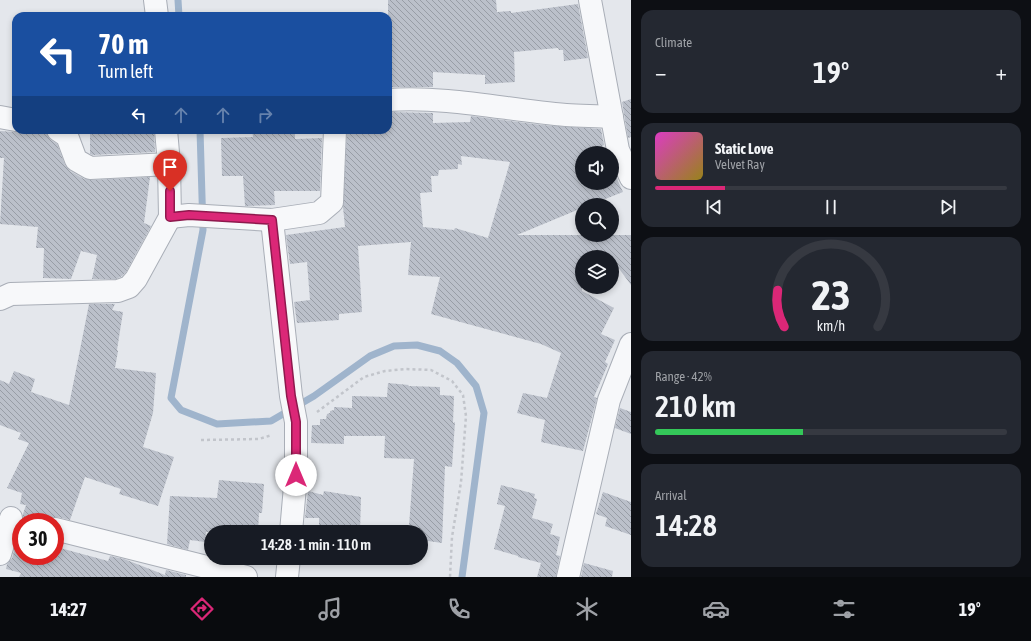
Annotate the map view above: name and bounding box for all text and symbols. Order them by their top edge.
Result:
icon: left [32,28,84,80]
text: 70 m [98,28,148,60]
text: Climate [655,35,692,50]
text: 19° [813,55,849,89]
text: − [655,59,666,85]
text: + [996,59,1007,85]
text: Turn left [98,61,153,82]
icon: left [128,104,150,126]
icon: ahead [170,104,192,126]
icon: ahead [212,104,234,126]
icon: right [254,104,276,126]
text: Static Love [715,140,774,157]
map controls [575,146,619,294]
button: sound [575,146,619,190]
pin [153,150,187,191]
icon: arrive [159,156,181,178]
text: Velvet Ray [715,157,765,172]
icon: previous [703,196,725,218]
icon: pause [820,196,842,218]
icon: next [937,196,959,218]
button: search [575,198,619,242]
button: layers [575,250,619,294]
text: 23 [811,270,851,318]
text: km/h [817,317,845,333]
text: Range · 42% [655,369,712,384]
text: 210 km [655,389,736,423]
position arrow [275,454,317,496]
text: Arrival [655,488,687,503]
text: 14:28 [655,508,717,542]
speed limit sign: 30 [12,513,64,565]
text: 14:28 · 1 min · 110 m [261,536,371,553]
icon: directions [188,595,216,623]
icon: music [316,595,344,623]
icon: phone [445,595,473,623]
icon: climate [573,595,601,623]
icon: car [702,595,730,623]
icon: filters [830,595,858,623]
text: 14:27 [50,599,87,620]
text: 19° [959,599,981,620]

